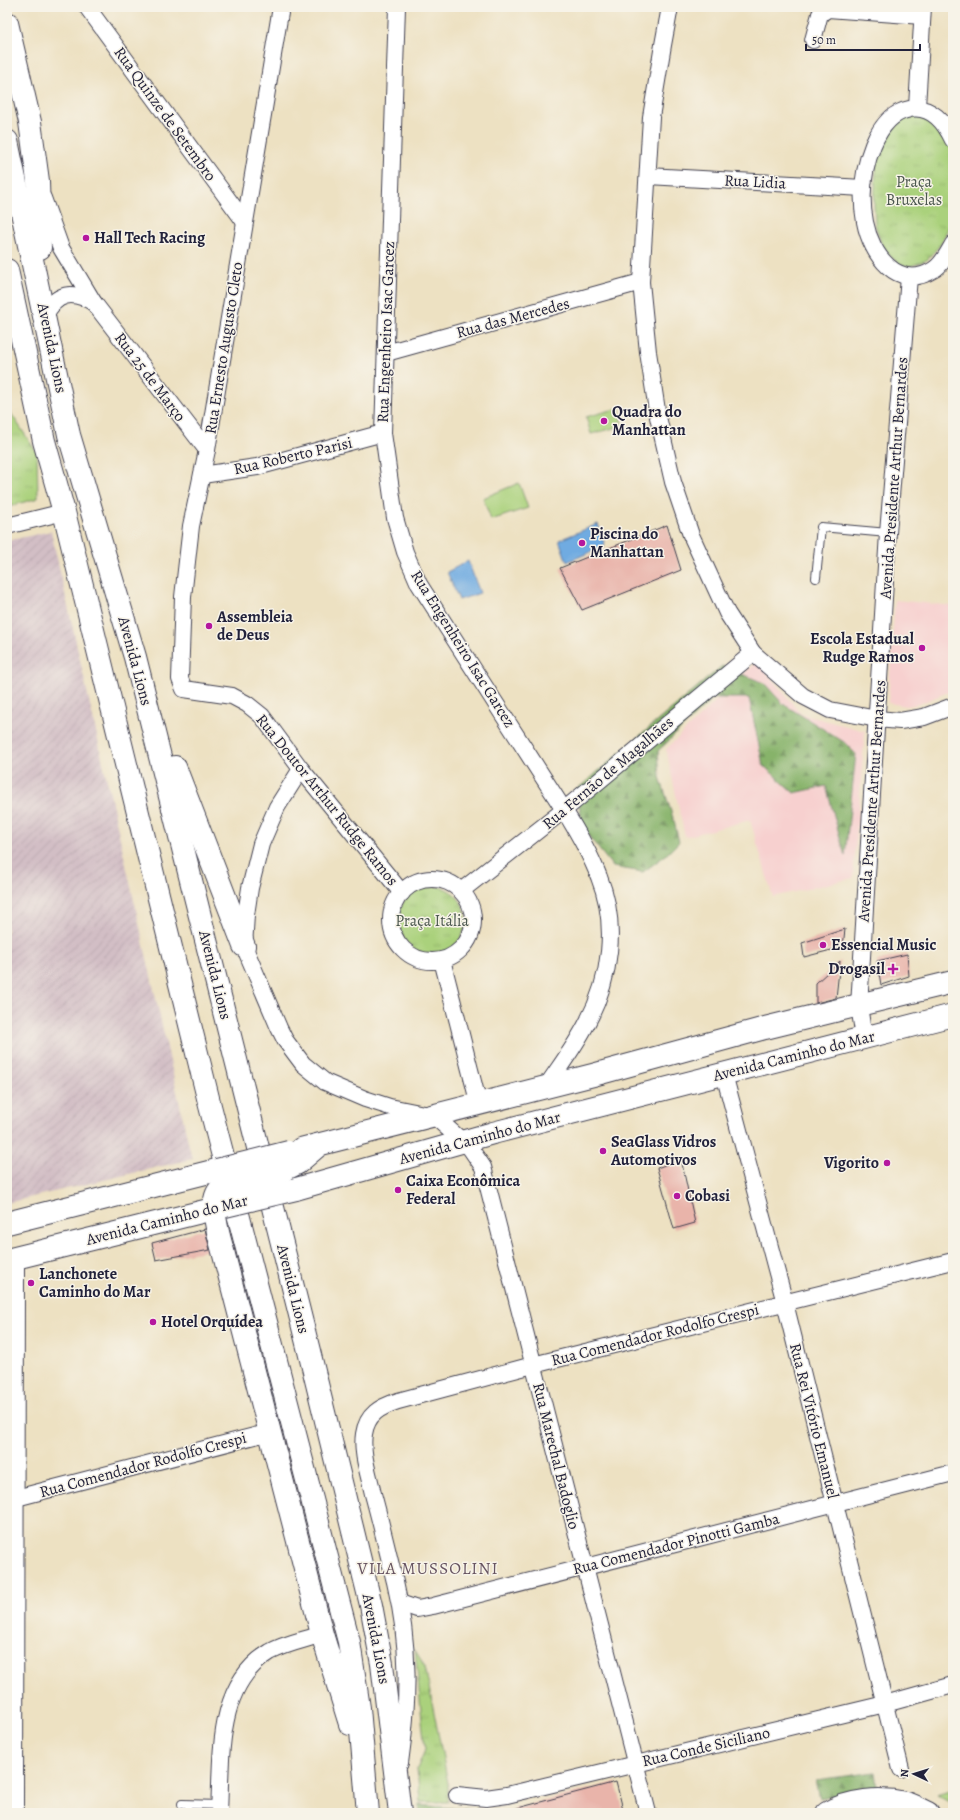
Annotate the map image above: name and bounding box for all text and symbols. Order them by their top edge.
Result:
scale bar [806,26,920,52]
text: 50 m [812,32,836,48]
street label: Rua Quinze de Setembro [109,42,221,186]
street label: Rua Lidia [724,169,787,195]
park label: Praça Bruxelas [886,171,942,211]
place label: Hall Tech Racing [94,227,206,249]
marker: Hall Tech Racing [81,233,91,243]
street label: Rua Engenheiro Isac Garcez [372,241,400,423]
street label: Rua Ernesto Augusto Cleto [200,260,248,436]
street label: Rua das Mercedes [454,292,572,344]
street label: Avenida Lions [32,300,72,395]
street label: Rua 25 de Março [109,328,191,426]
street label: Avenida Presidente Arthur Bernardes [875,356,913,601]
place label: Quadra do Manhattan [612,401,686,441]
marker: Quadra do Manhattan [599,416,609,426]
street label: Rua Roberto Parisi [231,432,355,480]
place label: Piscina do Manhattan [590,523,664,563]
marker: Piscina do Manhattan [577,538,587,548]
street label: Rua Engenheiro Isac Garcez [405,566,521,732]
place label: Assembleia de Deus [216,606,293,646]
street label: Avenida Lions [112,613,157,708]
marker: Assembleia de Deus [204,621,214,631]
place label: Escola Estadual Rudge Ramos [810,628,915,668]
marker: Escola Estadual Rudge Ramos [917,643,927,653]
street label: Avenida Presidente Arthur Bernardes [853,679,891,924]
street label: Rua Doutor Arthur Rudge Ramos [251,709,403,891]
street label: Rua Fernão de Magalhães [538,711,678,835]
park label: Praça Itália [395,910,469,932]
street label: Avenida Lions [193,927,237,1022]
place label: Essencial Music [831,934,936,956]
marker: Essencial Music [818,940,828,950]
place label: Drogasil [828,958,886,980]
marker: Drogasil [888,964,898,974]
street label: Avenida Caminho do Mar [710,1025,877,1087]
street label: Avenida Caminho do Mar [396,1106,563,1170]
place label: SeaGlass Vidros Automotivos [610,1131,716,1171]
marker: SeaGlass Vidros Automotivos [598,1146,608,1156]
place label: Vigorito [823,1152,879,1174]
marker: Vigorito [882,1158,892,1168]
place label: Caixa Econômica Federal [406,1170,520,1210]
marker: Caixa Econômica Federal [393,1185,403,1195]
place label: Cobasi [685,1185,730,1207]
street label: Avenida Caminho do Mar [83,1189,250,1251]
marker: Cobasi [672,1191,682,1201]
street label: Avenida Lions [271,1241,315,1336]
place label: Lanchonete Caminho do Mar [39,1263,151,1303]
marker: Lanchonete Caminho do Mar [26,1278,36,1288]
street label: Rua Comendador Rodolfo Crespi [549,1299,761,1371]
place label: Hotel Orquídea [161,1311,263,1333]
marker: Hotel Orquídea [148,1317,158,1327]
street label: Rua Rei Vitório Emanuel [784,1341,844,1501]
street label: Rua Marechal Badoglio [527,1380,585,1532]
street label: Rua Comendador Rodolfo Crespi [37,1427,249,1503]
street label: Rua Comendador Pinotti Gamba [570,1508,782,1580]
district label: VILA MUSSOLINI [356,1557,499,1580]
street label: Avenida Lions [356,1591,396,1686]
street label: Rua Conde Siciliano [640,1722,772,1772]
north arrow [894,1754,934,1794]
text: N [897,1769,912,1778]

